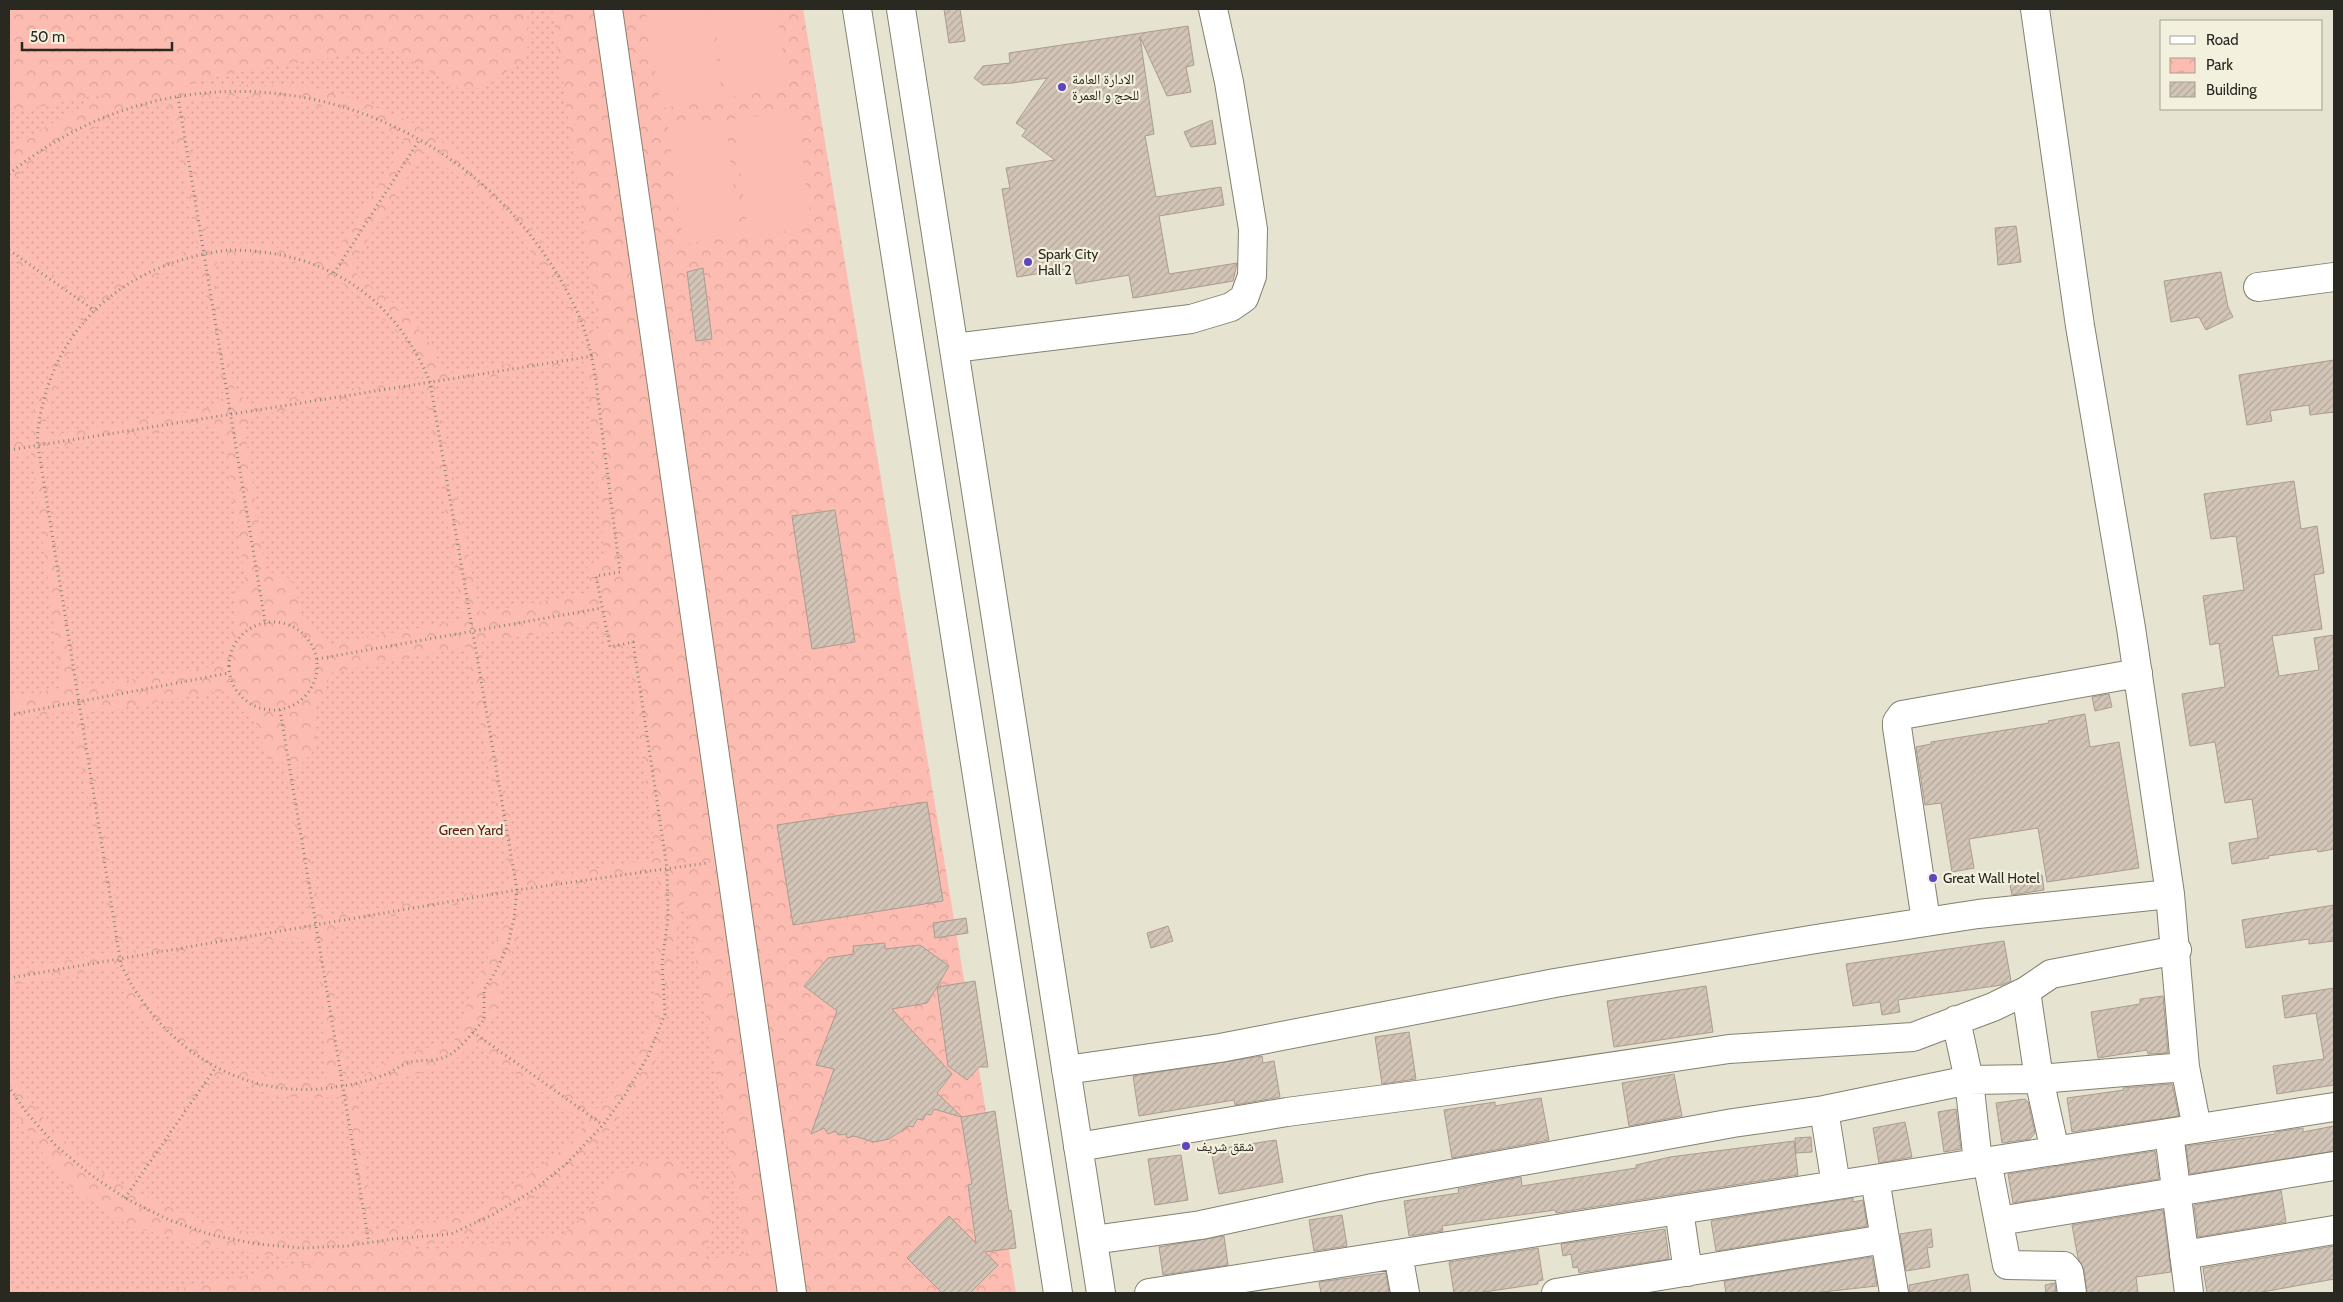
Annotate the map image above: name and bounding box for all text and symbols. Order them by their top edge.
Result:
scale bar [22,20,172,52]
legend [2160,20,2323,110]
text: 50 m [30,28,65,46]
text: Road [2206,31,2239,49]
text: Park [2206,56,2233,74]
place label: الادارة العامة للحج و العمرة [1072,70,1139,105]
marker: الادارة العامة للحج و العمرة [1056,81,1068,93]
text: Building [2206,81,2257,99]
place label: Spark City Hall 2 [1038,245,1098,279]
marker: Spark City Hall 2 [1022,256,1034,268]
park label: Green Yard [439,821,503,839]
place label: Great Wall Hotel [1943,869,2040,887]
marker: Great Wall Hotel [1927,872,1939,884]
place label: شقق شريف [1196,1137,1254,1156]
marker: شقق شريف [1180,1140,1192,1152]

